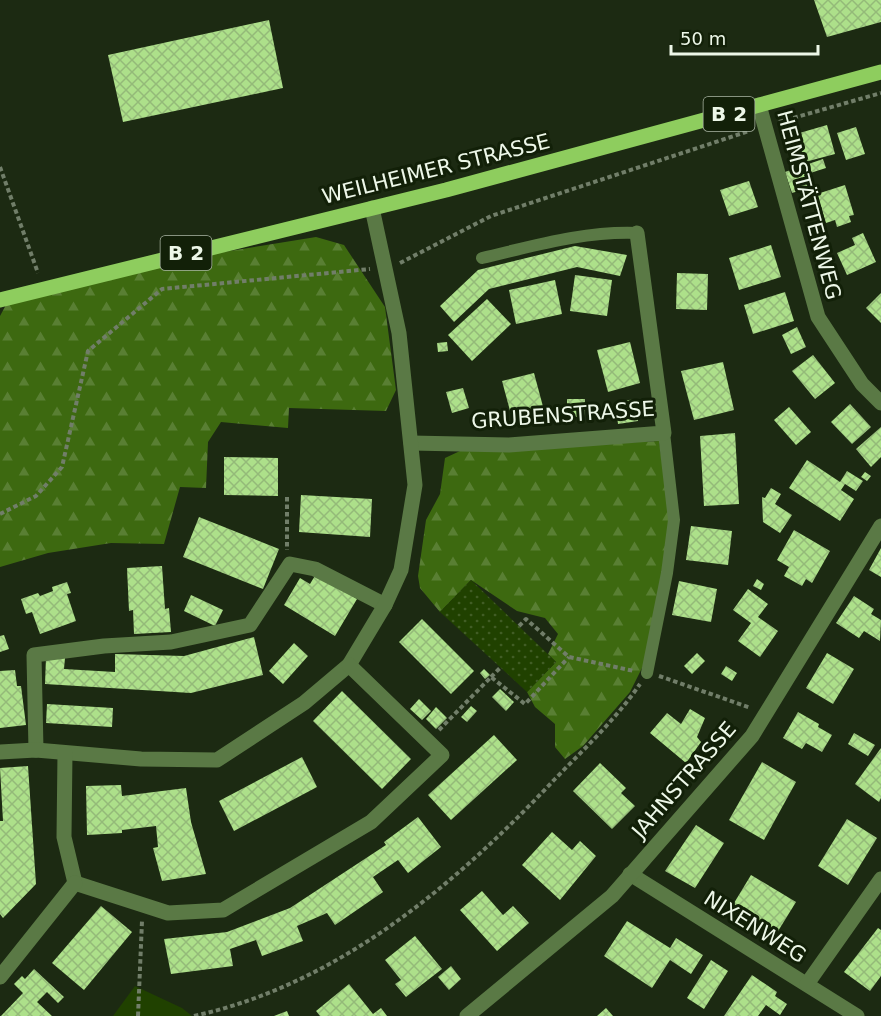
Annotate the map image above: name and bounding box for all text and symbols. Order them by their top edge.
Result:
scale bar [671,18,818,56]
text: 50 m [680,28,726,49]
road number: B 2 [704,97,754,131]
street label: HEIMSTÄTTENWEG [772,107,847,302]
street label: WEILHEIMER STRASSE [320,129,552,209]
road number: B 2 [160,236,212,270]
street label: GRUBENSTRASSE [470,397,656,433]
street label: JAHNSTRASSE [626,717,741,844]
street label: NIXENWEG [700,886,810,968]

